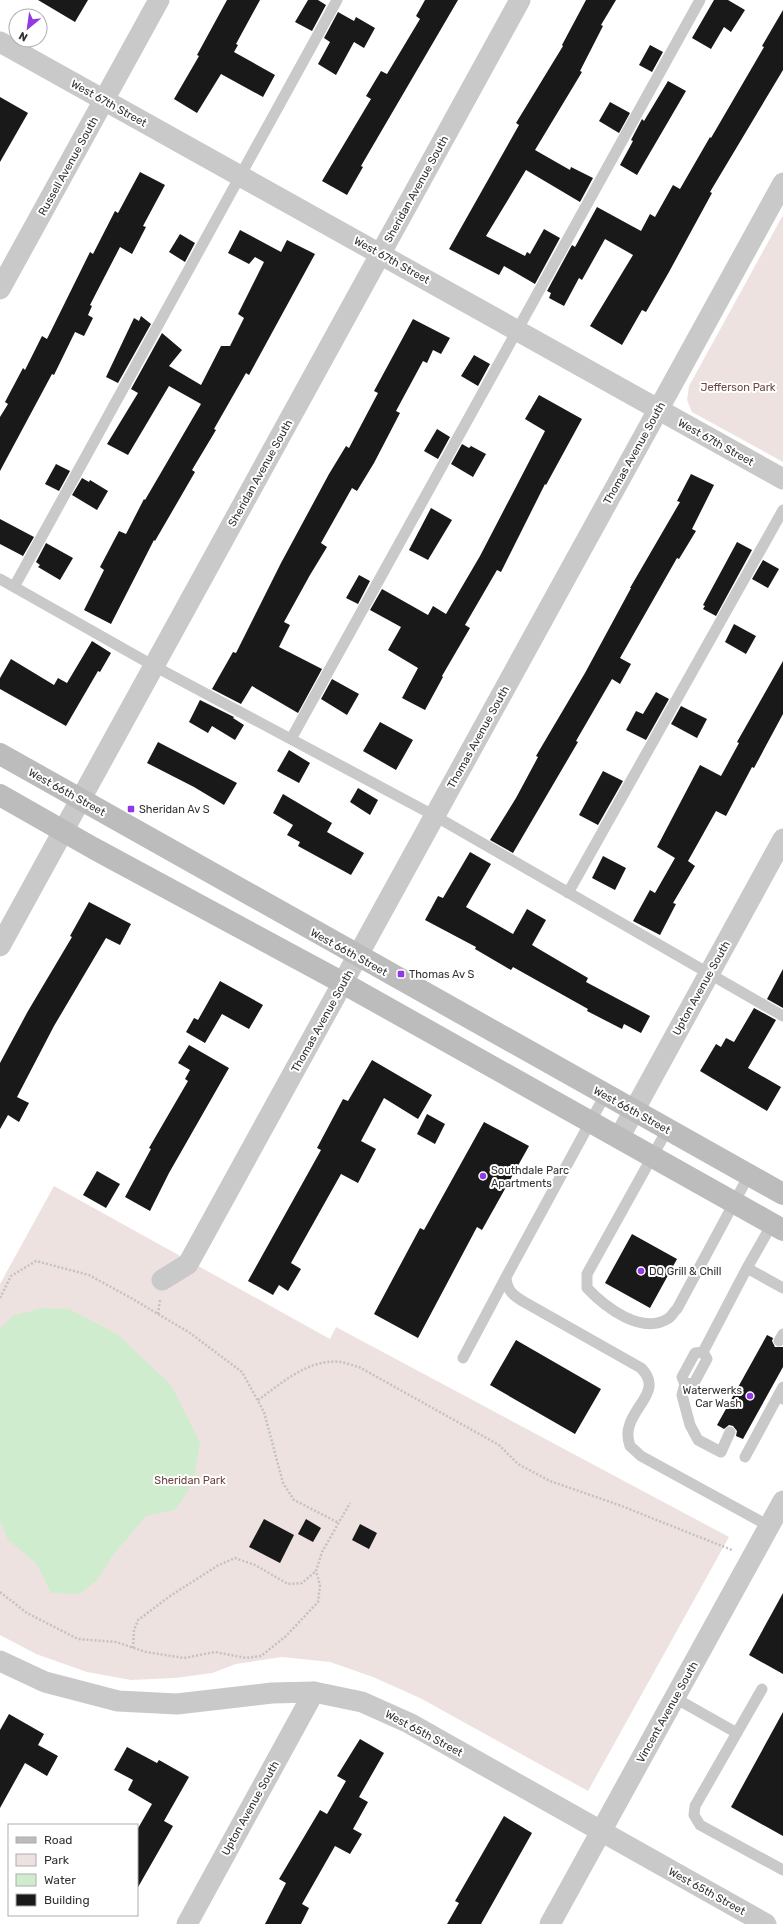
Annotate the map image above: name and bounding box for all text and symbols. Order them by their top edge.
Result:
north arrow [8,8,48,48]
text: N [17,29,30,44]
street label: West 67th Street [69,77,150,130]
street label: Russell Avenue South [36,115,101,218]
street label: Sheridan Avenue South [382,134,451,245]
street label: West 67th Street [352,234,433,287]
park label: Jefferson Park [700,381,776,394]
street label: Thomas Avenue South [601,400,668,507]
street label: West 67th Street [676,416,757,469]
street label: Sheridan Avenue South [226,418,295,529]
street label: Thomas Avenue South [445,684,512,791]
street label: West 66th Street [26,766,108,819]
place label: Sheridan Av S [139,803,210,816]
marker: Sheridan Av S [126,804,136,814]
street label: West 66th Street [308,926,390,979]
street label: Upton Avenue South [670,939,733,1038]
street label: Thomas Avenue South [289,968,356,1075]
place label: Thomas Av S [409,968,475,981]
marker: Thomas Av S [396,969,406,979]
street label: West 66th Street [591,1084,673,1137]
place label: Southdale Parc Apartments [491,1164,569,1190]
marker: Southdale Parc Apartments [478,1171,488,1181]
place label: DQ Grill & Chill [649,1265,721,1278]
marker: DQ Grill & Chill [636,1266,646,1276]
place label: Waterwerks Car Wash [683,1384,742,1410]
marker: Waterwerks Car Wash [745,1391,755,1401]
park label: Sheridan Park [154,1474,226,1487]
street label: Vincent Avenue South [634,1659,701,1765]
street label: West 65th Street [383,1708,465,1760]
street label: Upton Avenue South [219,1759,282,1858]
legend [8,1824,138,1916]
text: Road [44,1833,72,1847]
text: Park [44,1853,70,1867]
street label: West 65th Street [666,1865,748,1918]
text: Water [44,1873,76,1887]
text: Building [44,1893,90,1907]

